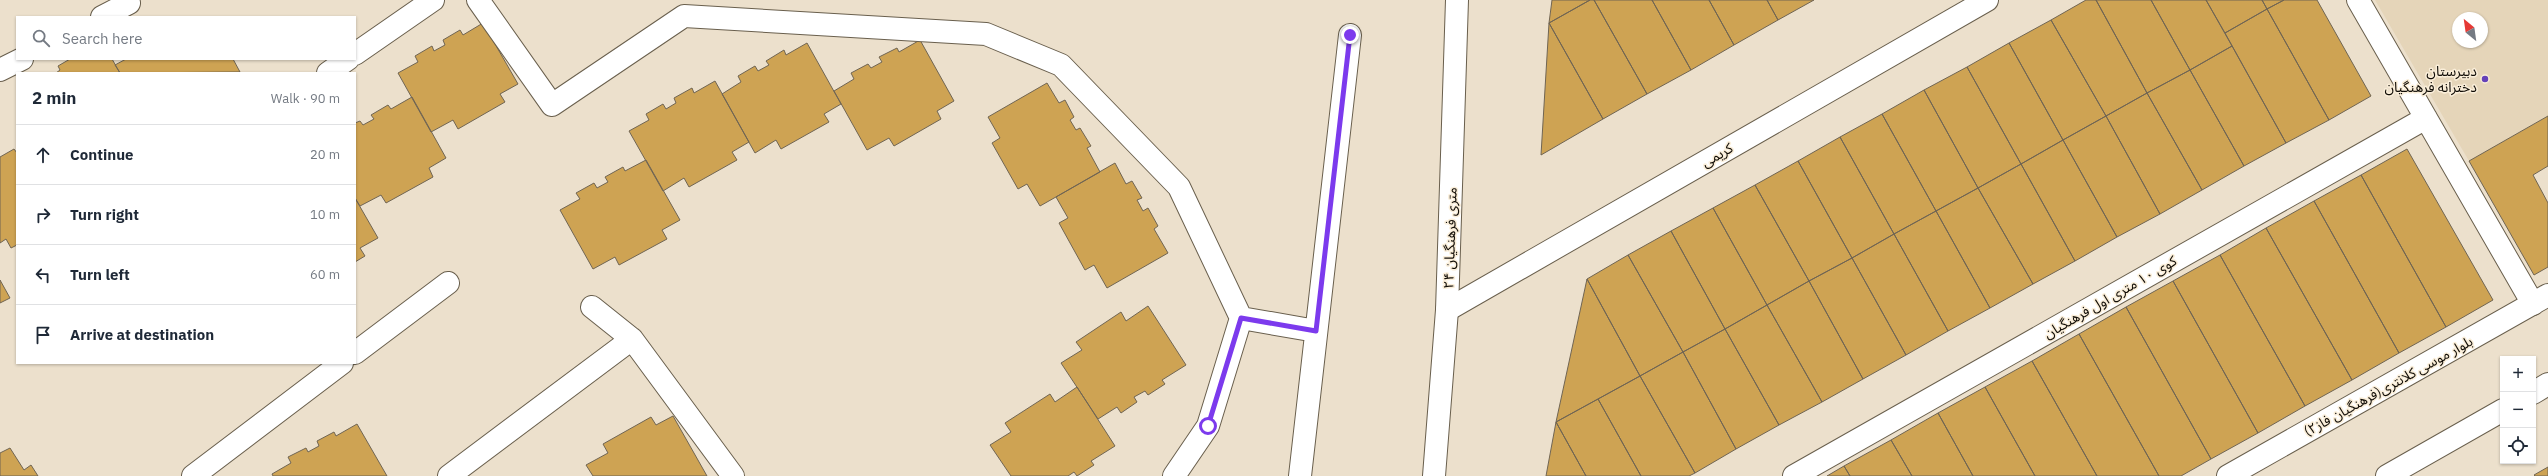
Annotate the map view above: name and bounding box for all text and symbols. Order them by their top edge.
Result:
north arrow [2452,12,2488,48]
search box [16,16,356,60]
route end [1341,26,1359,44]
icon: search [30,27,52,49]
text: Search here [62,29,142,48]
place label: دبیرستان دخترانه فرهنگیان [2384,62,2477,96]
marker: دبیرستان دخترانه فرهنگیان [2480,74,2490,84]
text: 2 min [32,87,76,109]
text: Walk · 90 m [271,90,340,107]
street label: کریمی [1698,139,1736,171]
icon: ahead [32,144,54,166]
text: Continue [70,145,134,164]
text: 20 m [310,146,340,163]
street label: ۲۴ متری فرهنگیان [1439,187,1461,289]
icon: right [32,204,54,226]
text: Turn right [70,205,139,224]
text: 10 m [310,206,340,223]
street label: کوی ۱۰ متری اول فرهنگیان [2040,251,2180,342]
icon: left [32,264,54,286]
text: Turn left [70,265,130,284]
text: 60 m [310,266,340,283]
icon: arrive [32,324,54,346]
text: Arrive at destination [70,325,214,344]
street label: بلوار موسی کلانتری(فرهنگیان فاز۲) [2300,332,2476,440]
map controls [2500,356,2536,464]
button: + [2500,356,2536,392]
button: − [2500,392,2536,428]
route start [1199,417,1217,435]
button: locate [2500,428,2536,464]

